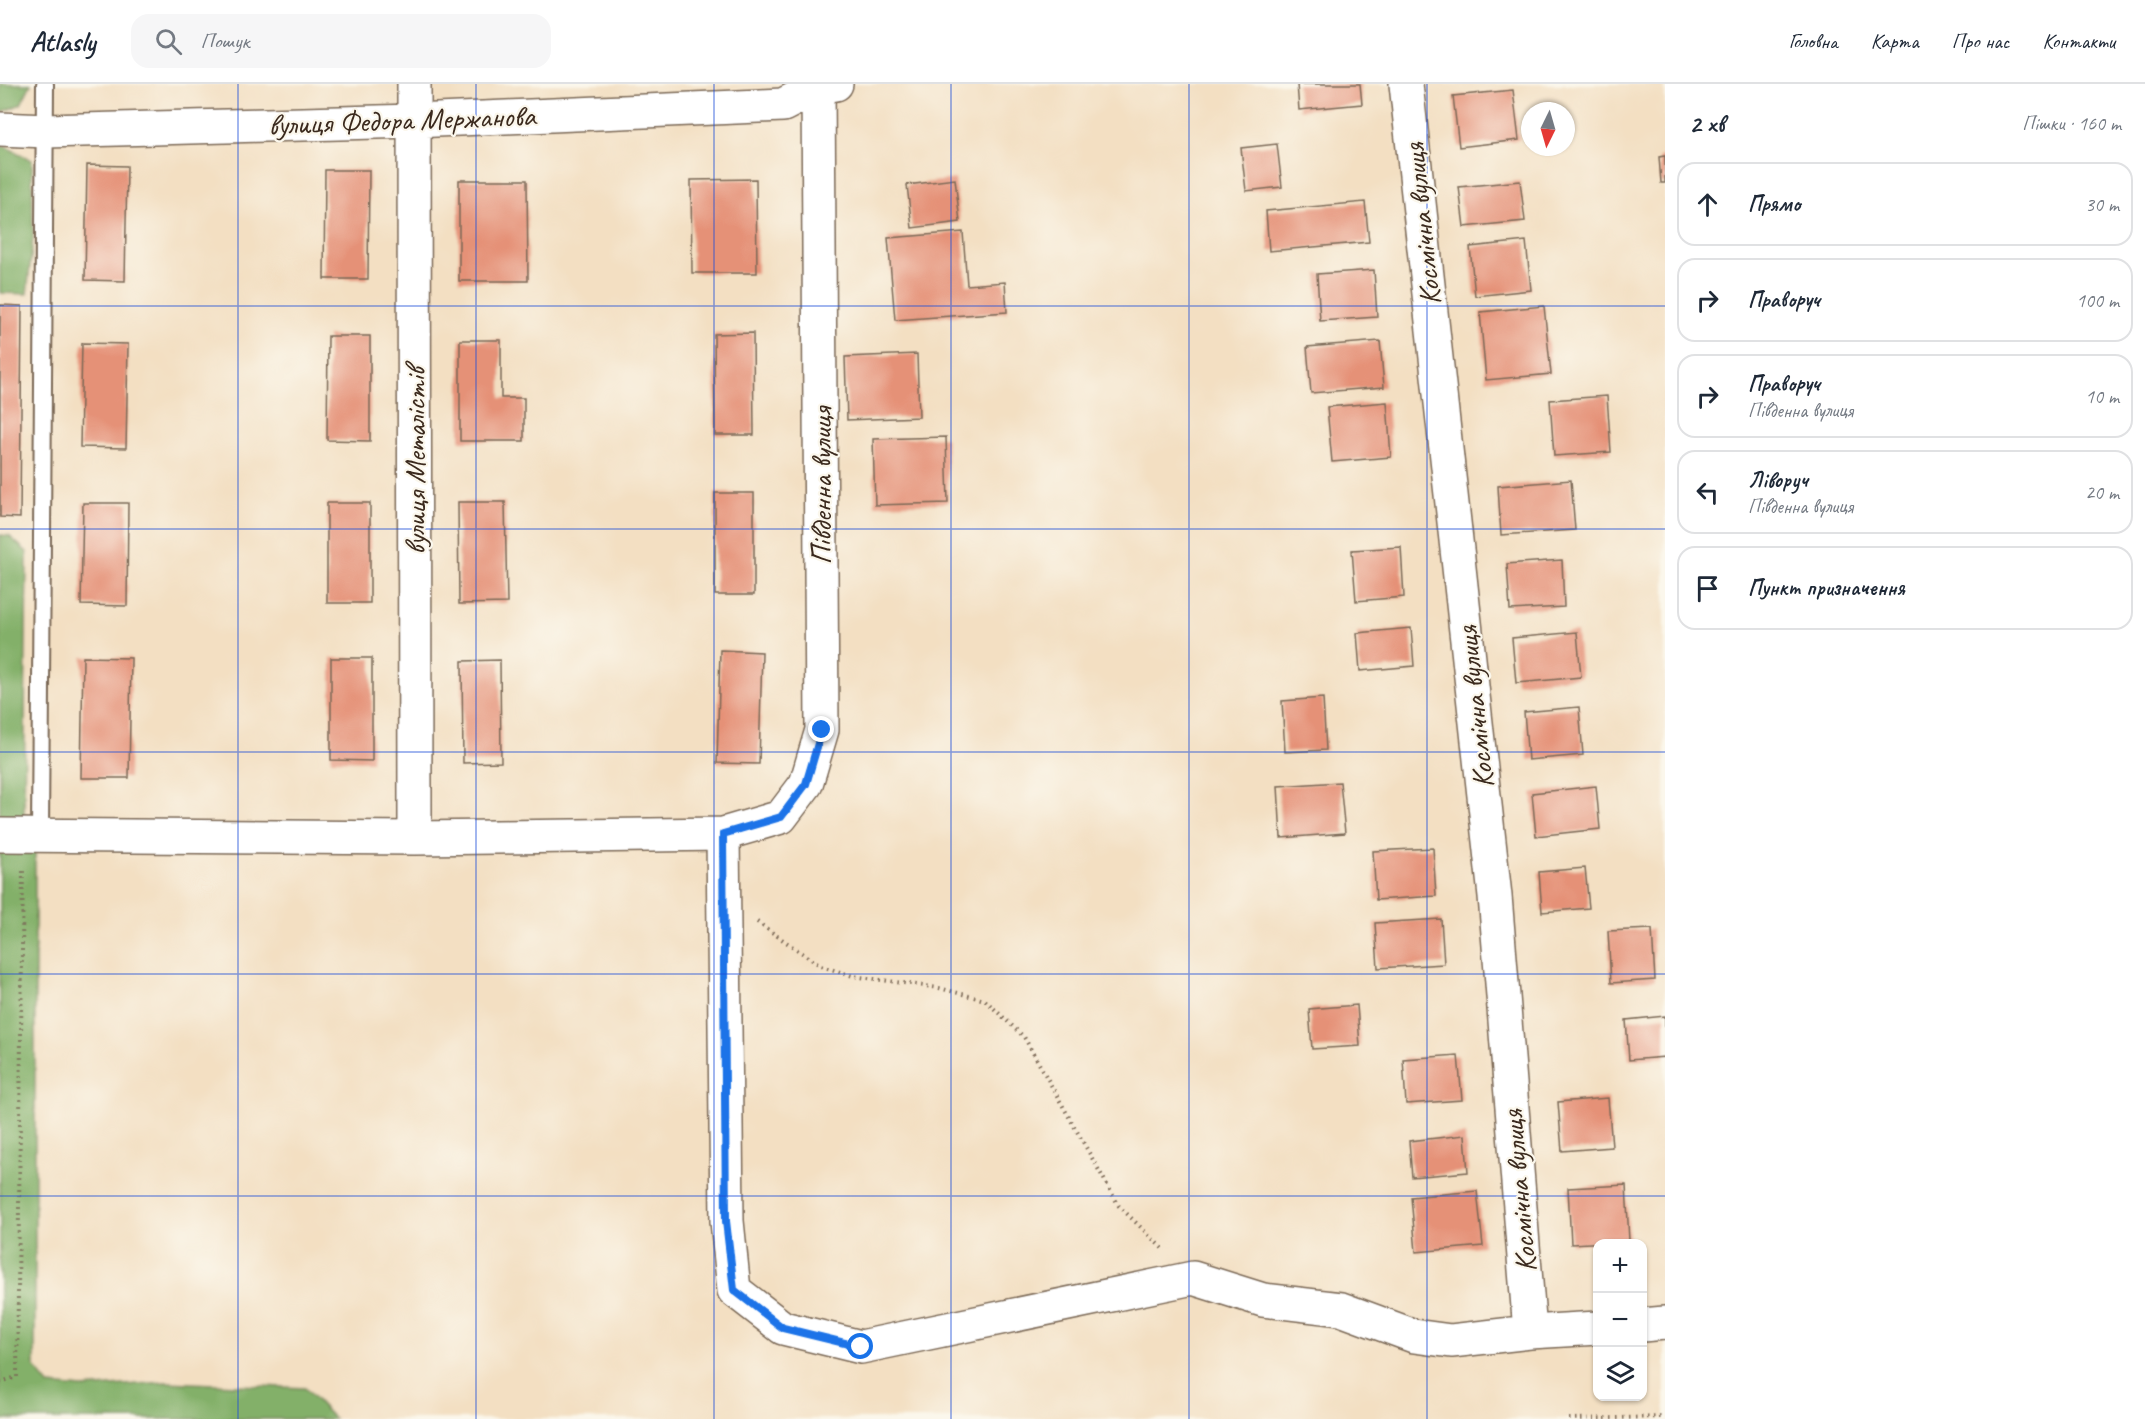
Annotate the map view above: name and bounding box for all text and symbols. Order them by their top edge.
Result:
search box [131,14,551,68]
text: Atlasly [30,24,95,59]
icon: search [152,25,185,58]
text: Пошук [200,27,250,55]
text: Головна [1789,28,1838,54]
text: Карта [1871,28,1919,54]
text: Про нас [1952,28,2009,54]
text: Контакти [2042,28,2115,54]
street label: вулиця Федора Мержанова [268,96,538,144]
north arrow [1521,102,1575,156]
text: 2 хв [1689,107,1724,140]
text: Пішки · 160 m [2022,111,2121,136]
street label: Космічна вулиця [1394,140,1449,307]
icon: ahead [1691,188,1724,221]
text: Прямо [1748,190,1800,218]
text: 30 m [2085,192,2119,217]
icon: right [1691,284,1724,317]
text: Праворуч [1748,286,1820,314]
text: 100 m [2076,288,2119,313]
street label: вулиця Металістів [396,360,434,555]
text: Праворуч [1748,370,1820,398]
icon: right [1691,380,1724,413]
text: 10 m [2085,384,2119,409]
text: Південна вулиця [1748,398,1853,423]
street label: Південна вулиця [802,405,840,565]
text: Ліворуч [1748,466,1808,494]
icon: left [1691,476,1724,509]
text: 20 m [2085,480,2119,505]
text: Південна вулиця [1748,494,1853,519]
icon: arrive [1691,572,1724,605]
text: Пункт призначення [1748,574,1905,602]
street label: Космічна вулиця [1447,623,1502,790]
route end [808,716,834,742]
street label: Космічна вулиця [1493,1107,1545,1274]
map controls [1593,1239,1647,1401]
button: + [1593,1239,1647,1293]
button: − [1593,1293,1647,1347]
route start [847,1333,873,1359]
button: layers [1593,1347,1647,1401]

